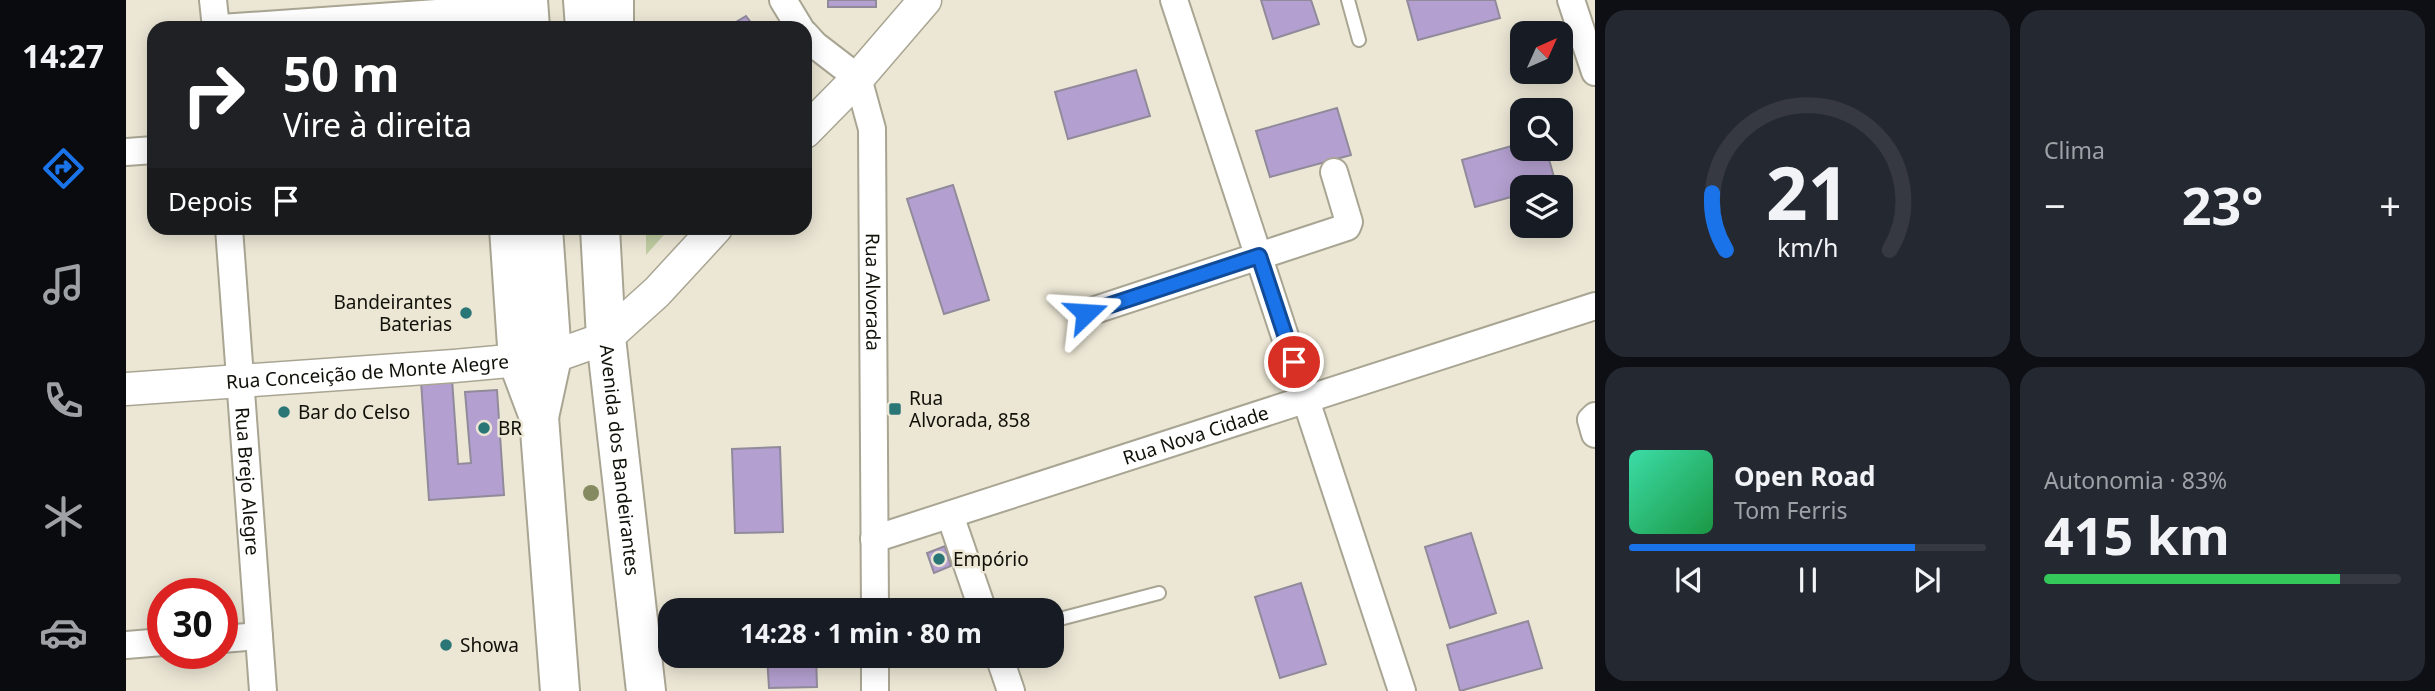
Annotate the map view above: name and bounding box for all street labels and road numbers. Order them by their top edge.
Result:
street label: Rua Alvorada [860,233,886,351]
street label: Avenida dos Bandeirantes [594,343,646,577]
street label: Rua Conceição de Monte Alegre [225,348,510,395]
street label: Rua Nova Cidade [1119,399,1272,471]
street label: Rua Brejo Alegre [229,406,266,556]

